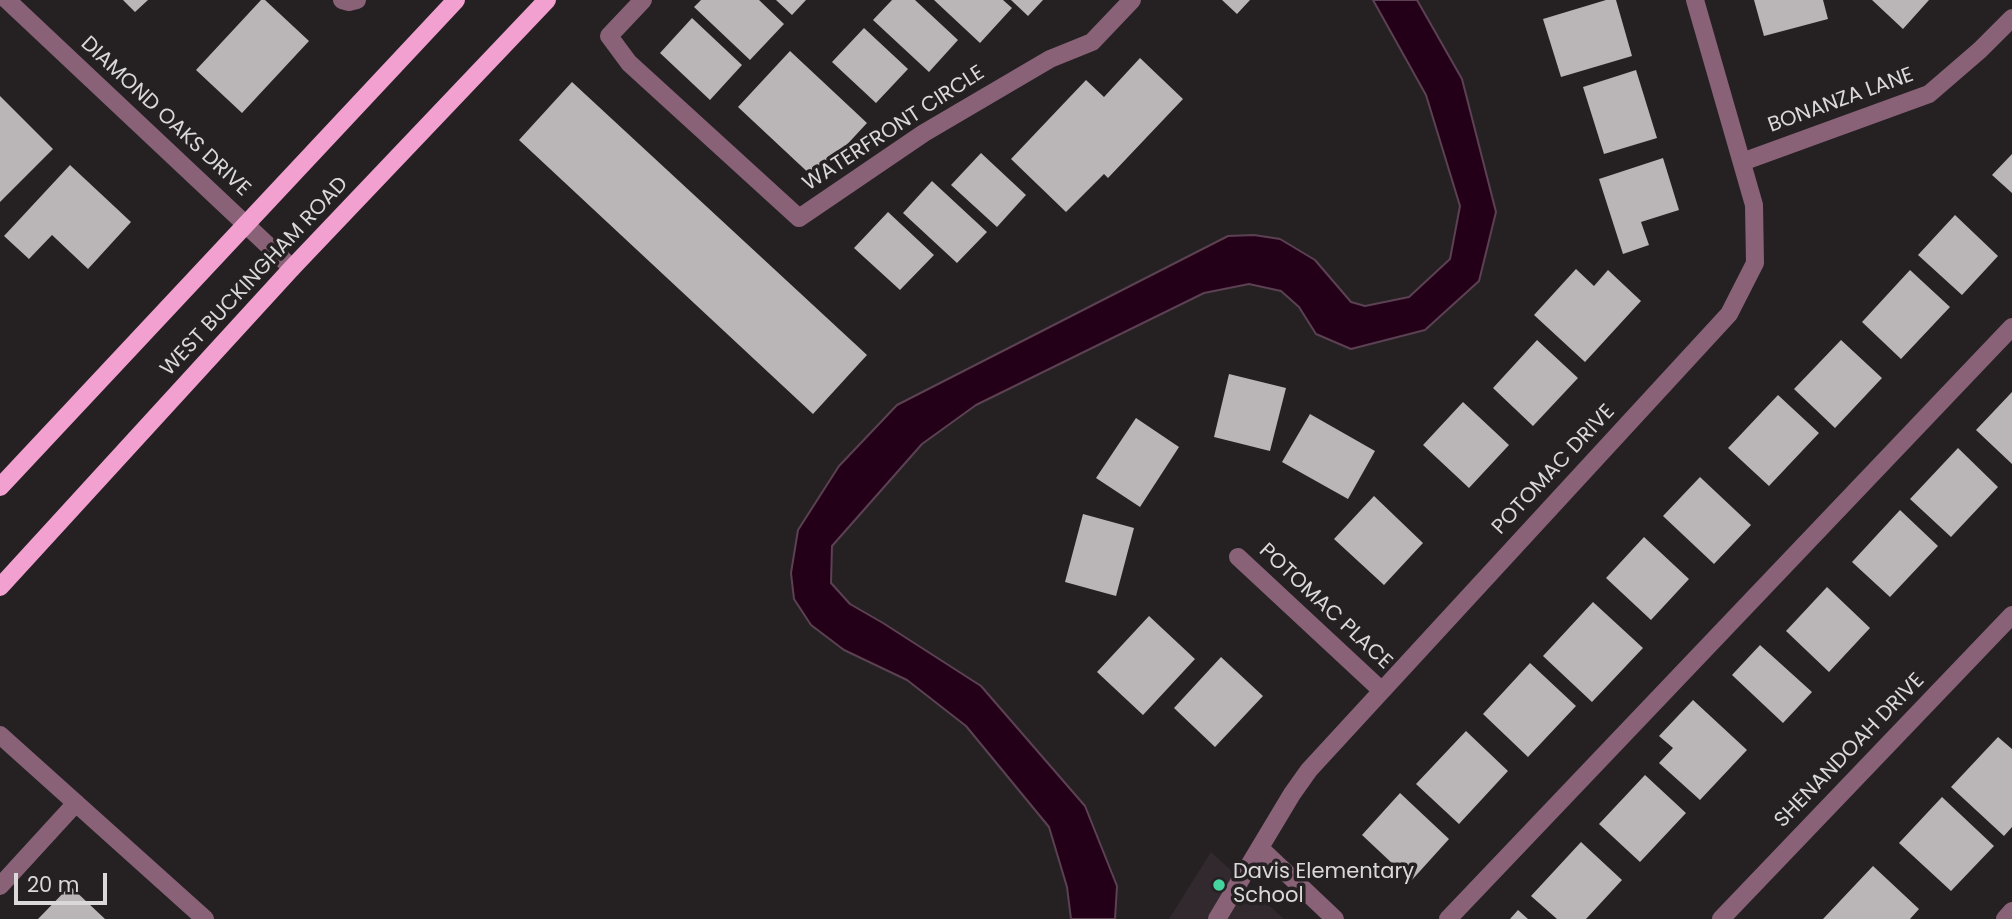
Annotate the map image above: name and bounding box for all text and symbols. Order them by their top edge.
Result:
street label: DIAMOND OAKS DRIVE [75,32,255,202]
street label: WATERFRONT CIRCLE [799,61,989,197]
street label: BONANZA LANE [1765,63,1917,139]
street label: WEST BUCKINGHAM ROAD [156,172,354,382]
street label: POTOMAC DRIVE [1487,400,1621,540]
street label: POTOMAC PLACE [1253,539,1397,675]
street label: SHENANDOAH DRIVE [1770,669,1930,833]
scale bar [18,860,110,904]
place label: Davis Elementary School [1233,860,1414,910]
text: 20 m [27,870,80,899]
marker: Davis Elementary School [1211,877,1227,893]

